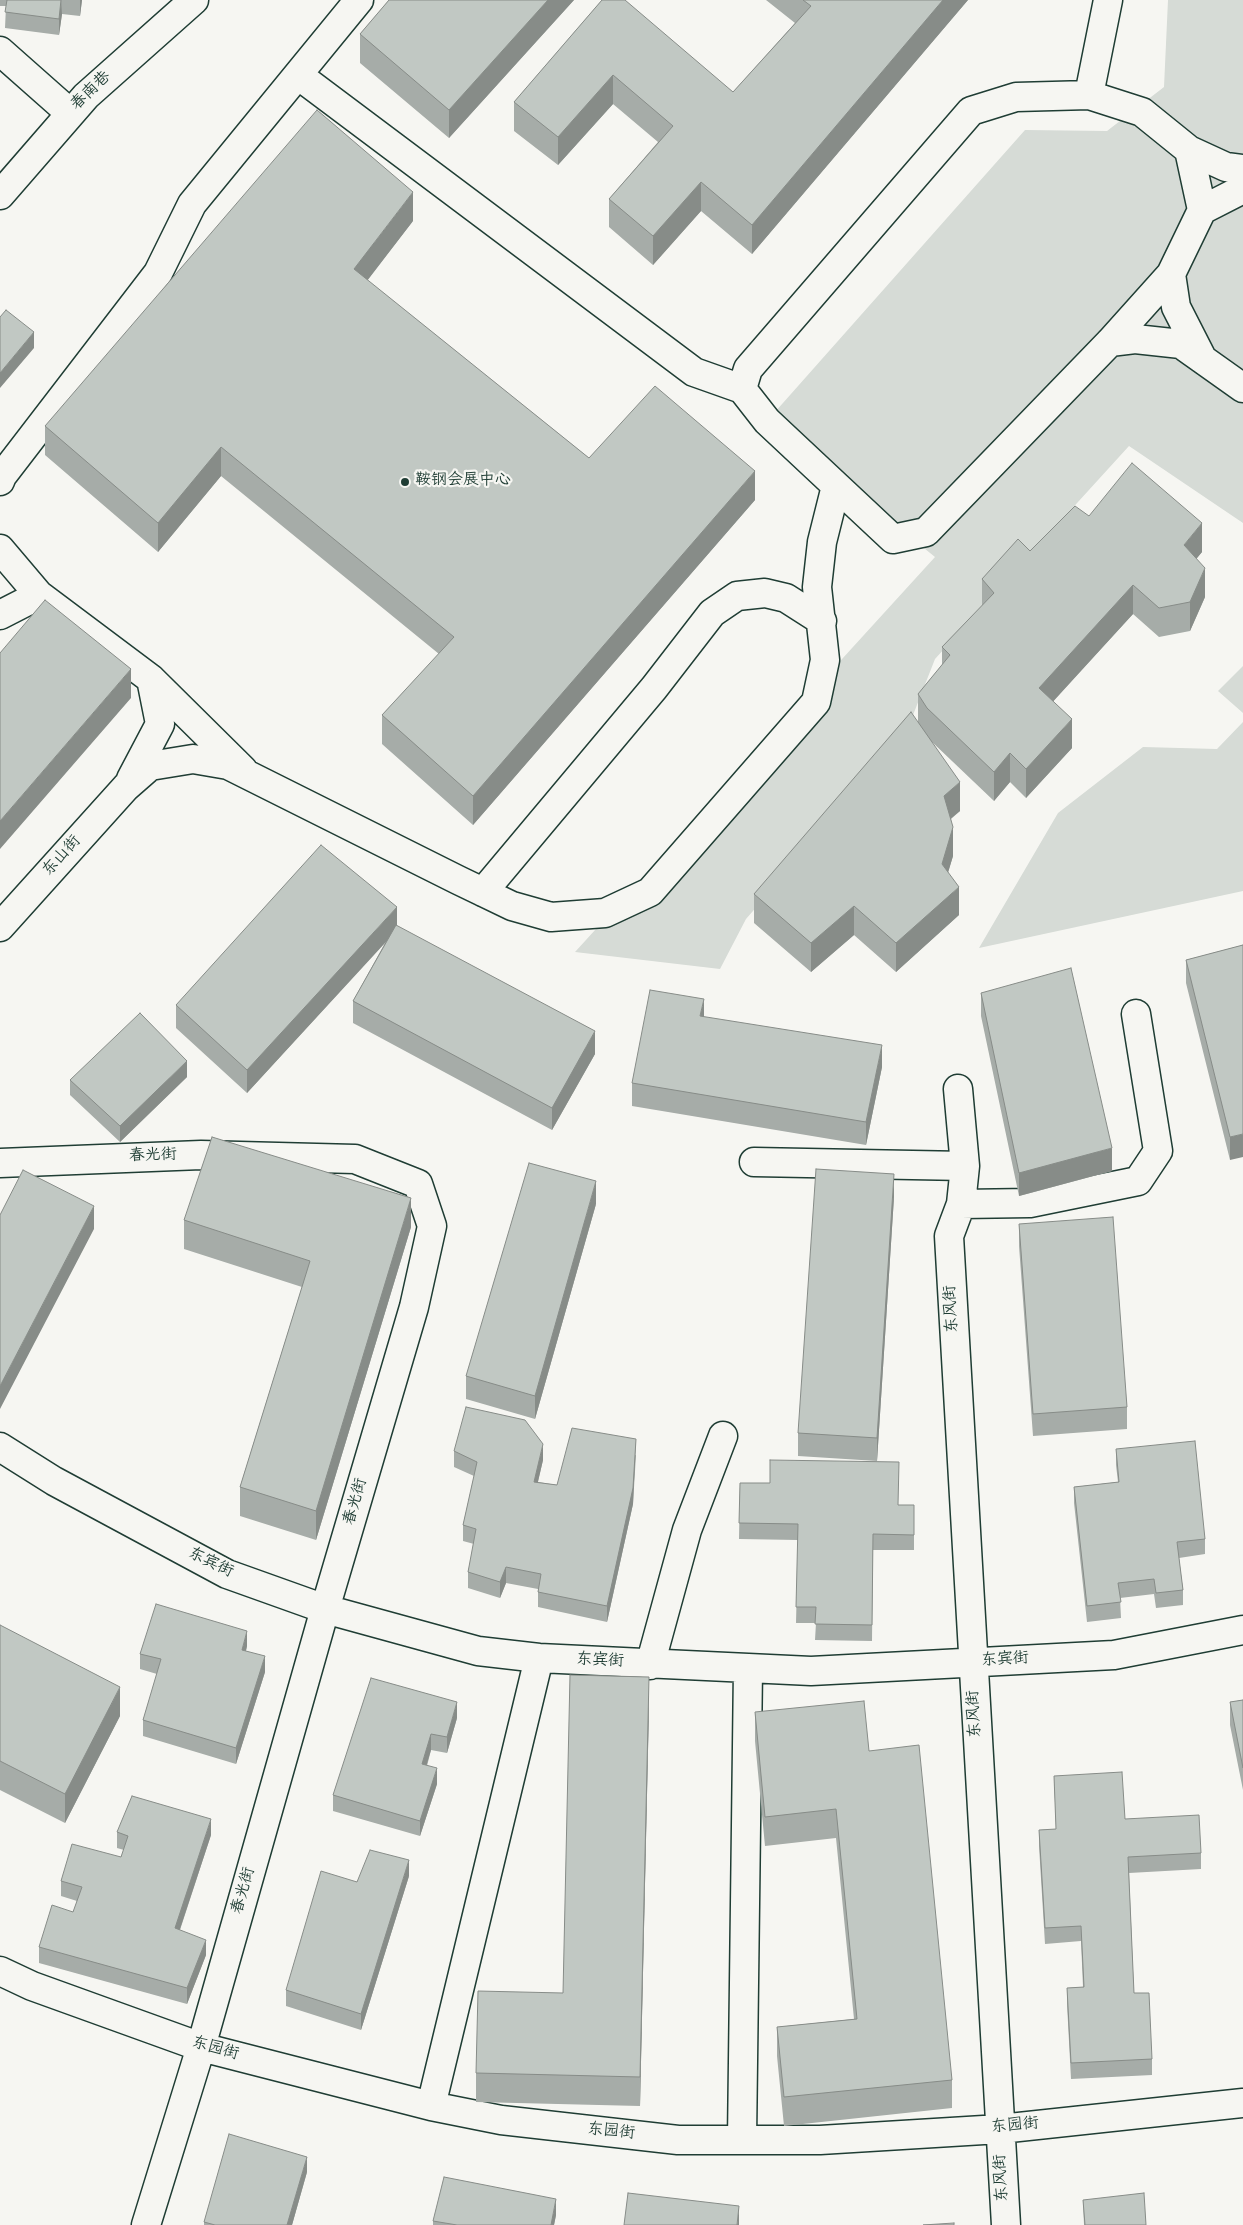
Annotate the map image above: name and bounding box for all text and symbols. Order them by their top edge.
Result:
street label: 春南巷 [68,68,116,116]
place label: 鞍钢会展中心 [415,472,511,492]
marker: 鞍钢会展中心 [399,476,411,488]
street label: 东山街 [40,833,86,881]
street label: 春光街 [129,1147,177,1167]
street label: 东风街 [942,1285,964,1333]
street label: 春光街 [341,1476,373,1528]
street label: 东宾街 [184,1545,236,1583]
street label: 东宾街 [981,1650,1029,1672]
street label: 东宾街 [576,1651,624,1673]
street label: 东风街 [965,1690,987,1738]
street label: 春光街 [229,1865,261,1917]
street label: 东园街 [189,2034,241,2066]
street label: 东园街 [990,2115,1040,2139]
street label: 东园街 [586,2121,636,2145]
street label: 东风街 [992,2154,1014,2202]

